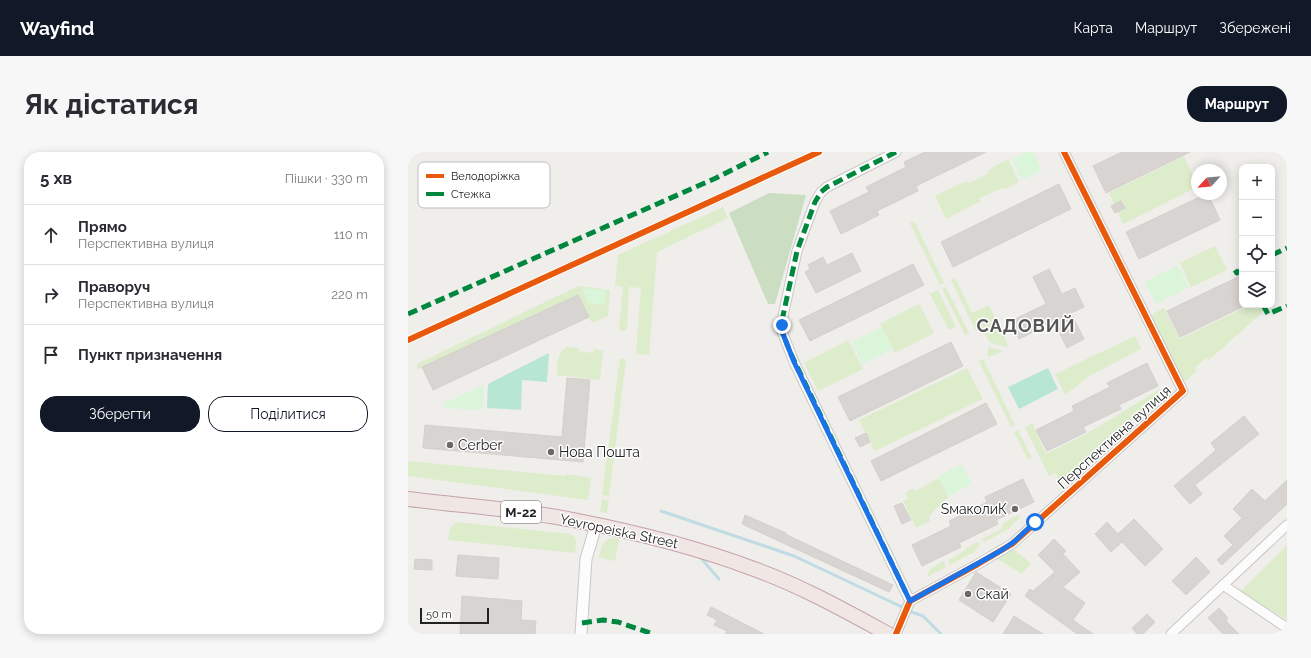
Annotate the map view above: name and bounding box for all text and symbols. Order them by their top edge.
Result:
text: Wayfind [20,17,94,39]
text: Карта [1074,20,1113,36]
text: Маршрут [1135,20,1197,36]
text: Збережені [1219,20,1291,36]
button: Маршрут [1187,86,1287,122]
text: Як дістатися [24,88,198,121]
legend [418,162,550,208]
north arrow [1191,164,1227,200]
map controls [1239,164,1275,308]
button: + [1239,164,1275,200]
text: 5 хв [40,168,72,188]
text: Велодоріжка [451,170,520,183]
text: Пішки · 330 m [285,171,368,186]
text: Стежка [451,188,491,201]
button: − [1239,200,1275,236]
text: Прямо [78,218,127,236]
icon: ahead [40,224,62,246]
text: 110 m [334,227,368,242]
text: Перспективна вулиця [78,236,214,251]
button: locate [1239,236,1275,272]
button: layers [1239,272,1275,308]
text: Праворуч [78,278,150,296]
icon: right [40,284,62,306]
text: 220 m [331,287,368,302]
text: Перспективна вулиця [78,296,214,311]
district label: САДОВИЙ [977,315,1075,336]
route end [773,316,791,334]
icon: arrive [40,344,62,366]
text: Пункт призначення [78,346,222,364]
street label: Перспективна вулиця [1054,382,1174,492]
button: Зберегти [40,396,200,432]
button: Поділитися [208,396,368,432]
place label: Cerber [458,437,503,453]
marker: Cerber [445,440,455,450]
place label: Нова Пошта [559,444,640,460]
marker: Нова Пошта [546,447,556,457]
road number: М-22 [501,501,541,523]
place label: SмаколиК [941,501,1007,517]
marker: SмаколиК [1010,504,1020,514]
street label: Yevropeiska Street [558,511,680,551]
route start [1026,513,1044,531]
place label: Скай [976,586,1009,602]
marker: Скай [963,589,973,599]
scale bar [420,606,489,625]
text: 50 m [426,608,452,621]

